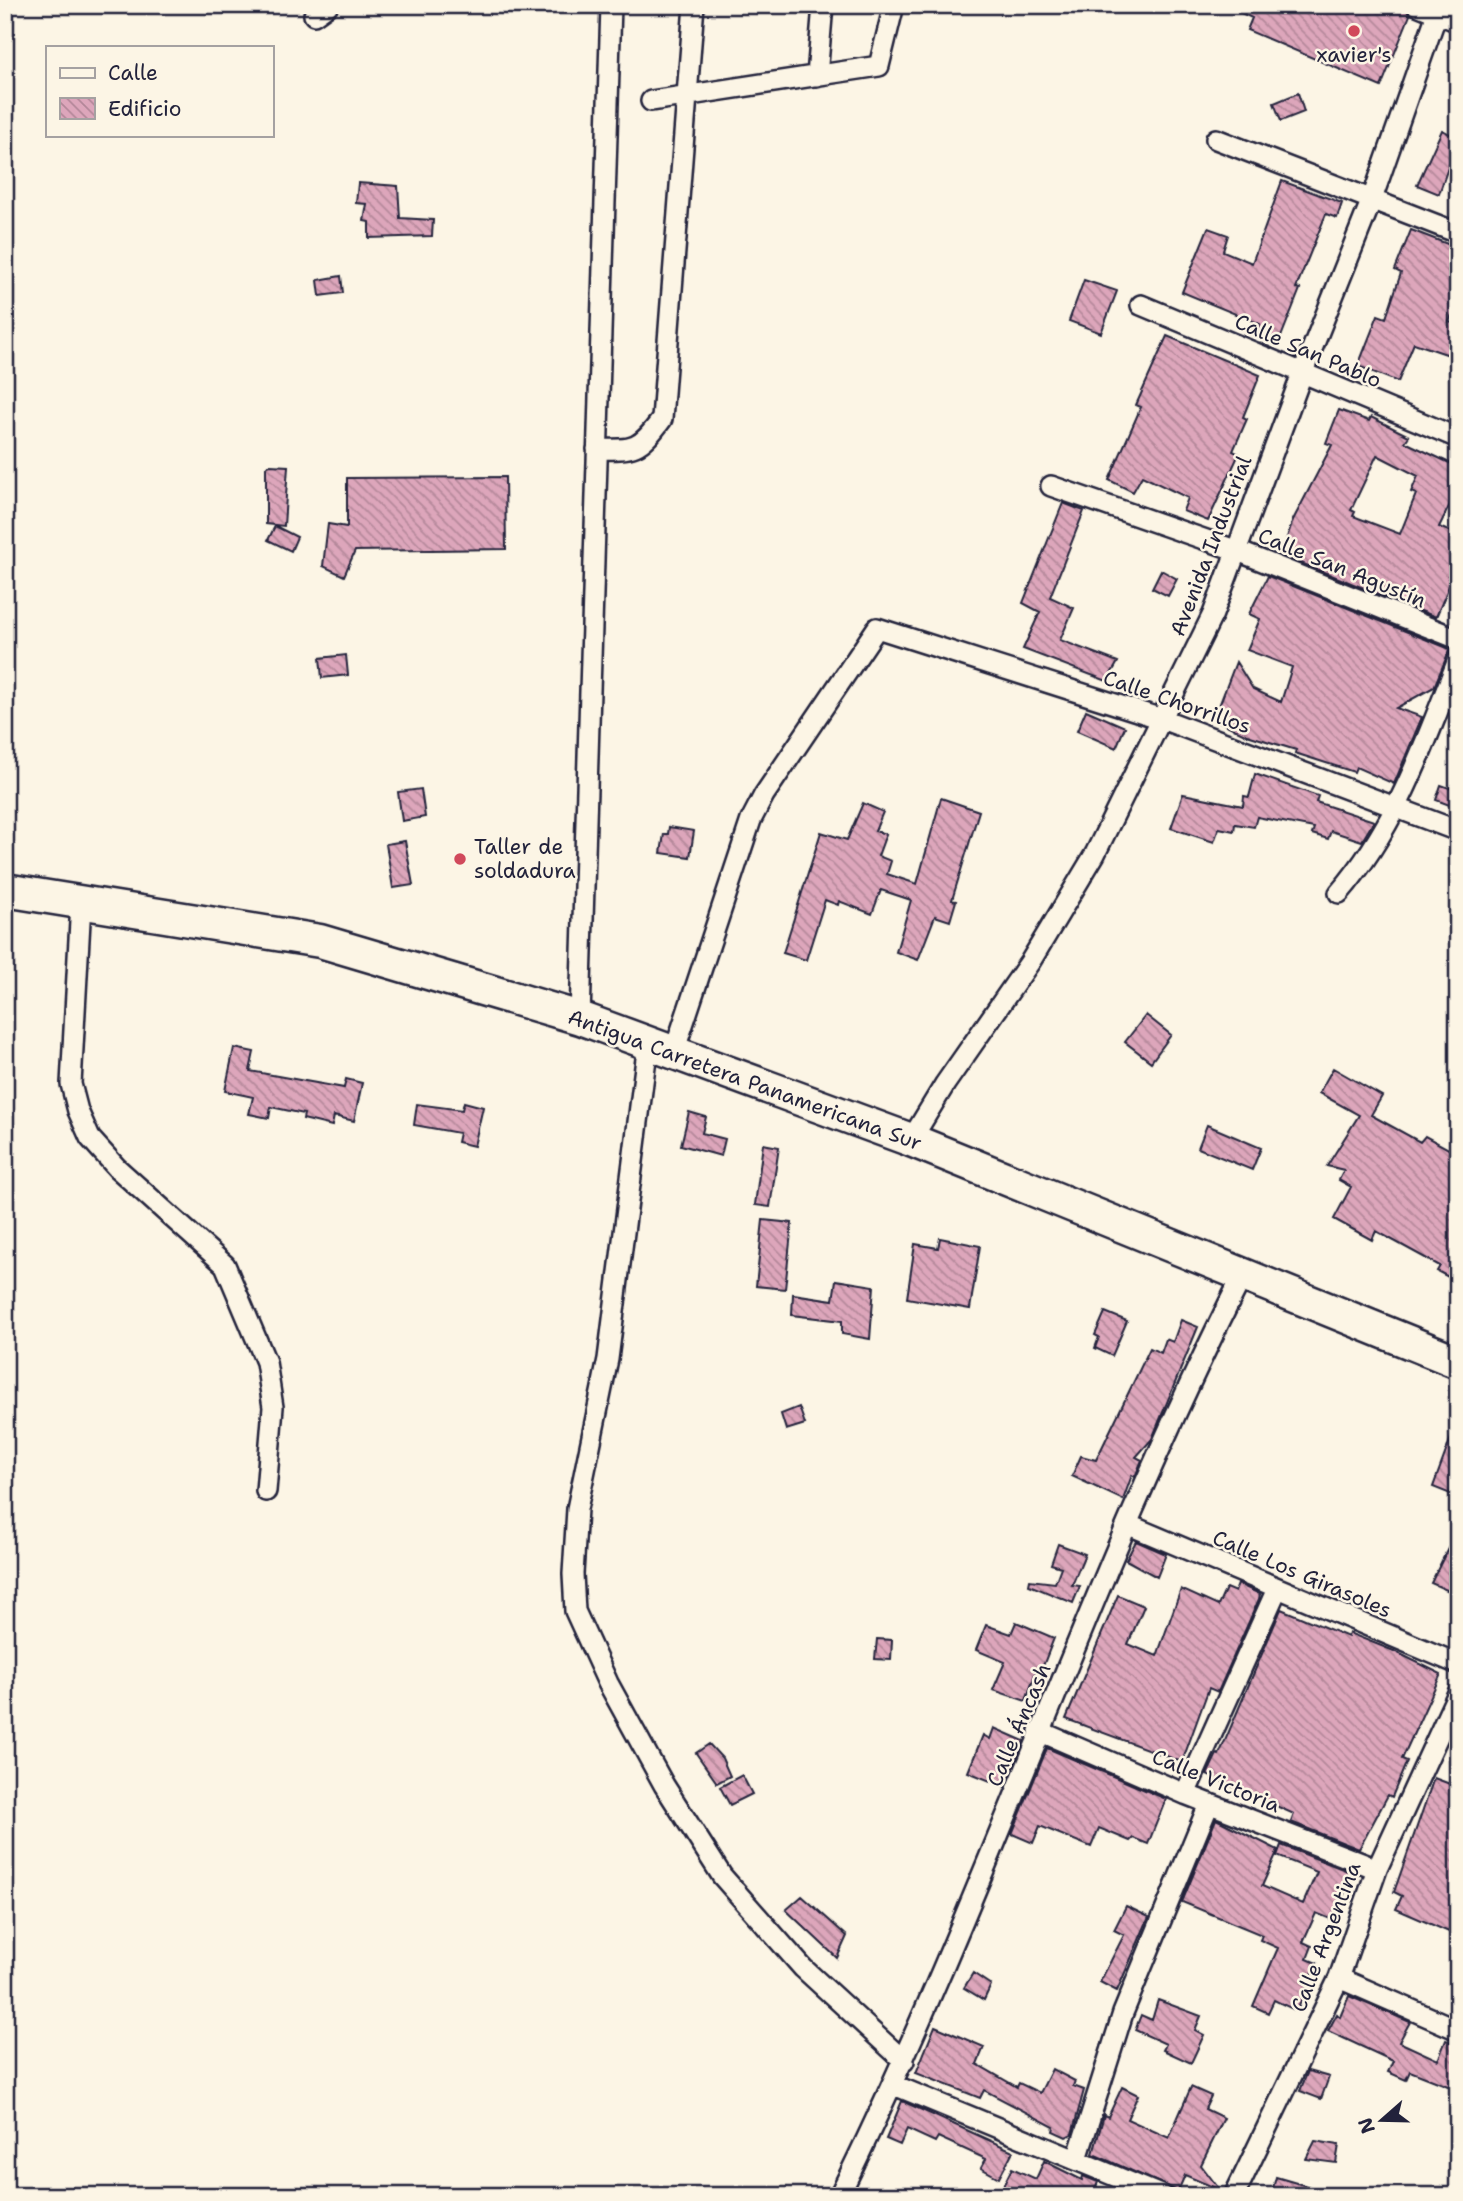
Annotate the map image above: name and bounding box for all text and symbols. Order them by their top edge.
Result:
marker: xavier's [1346,23,1362,39]
place label: xavier's [1316,41,1392,69]
legend [46,46,273,136]
text: Calle [108,59,158,87]
text: Edificio [108,95,181,123]
street label: Calle San Pablo [1230,307,1386,395]
street label: Avenida Industrial [1164,451,1259,640]
street label: Calle San Agustín [1254,522,1430,615]
street label: Calle Chorrillos [1099,664,1255,740]
place label: Taller de soldadura [474,833,576,885]
marker: Taller de soldadura [452,851,468,867]
street label: Antigua Carretera Panamericana Sur [564,1003,926,1157]
street label: Calle Los Girasoles [1208,1524,1396,1624]
street label: Calle Áncash [980,1659,1058,1791]
street label: Calle Victoria [1148,1743,1284,1819]
street label: Calle Argentina [1285,1858,1367,2016]
north arrow [1348,2086,1418,2156]
text: N [1352,2114,1381,2137]

